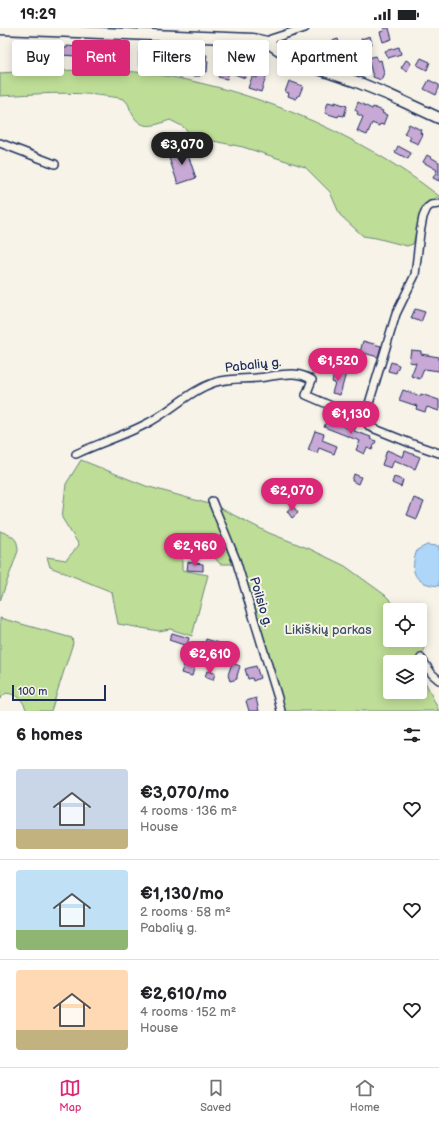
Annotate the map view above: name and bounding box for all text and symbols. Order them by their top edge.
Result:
text: 19:29 [20,5,56,24]
chip: Buy [12,40,64,76]
chip: Rent [72,40,130,76]
chip: Filters [138,40,205,76]
chip: New [213,40,269,76]
chip: Apartment [277,40,372,76]
pin: €3,070 [149,132,215,166]
text: €3,070 [160,137,204,153]
pin: €1,520 [305,348,371,382]
text: €1,520 [317,353,359,369]
street label: Pabalių g. [224,354,283,376]
pin: €1,130 [318,401,384,435]
text: €1,130 [331,406,371,422]
pin: €2,070 [259,478,325,512]
text: €2,070 [270,483,314,499]
pin: €2,960 [162,533,228,567]
text: €2,960 [173,538,217,554]
street label: Poilsio g. [246,575,276,629]
map controls [383,603,427,699]
button: locate [383,603,427,647]
park label: Likiškių parkas [284,622,372,638]
pin: €2,610 [177,641,243,675]
text: €2,610 [189,646,231,662]
button: layers [383,655,427,699]
scale bar [12,683,106,702]
text: 100 m [18,685,47,698]
icon: filters [401,724,423,746]
text: 6 homes [16,725,83,745]
text: €3,070/mo [140,783,229,803]
icon: home [48,785,96,833]
icon: heart [401,798,423,820]
text: 4 rooms · 136 m² [140,803,237,819]
text: House [140,819,178,835]
text: €1,130/mo [140,884,224,904]
icon: home [48,886,96,934]
icon: heart [401,899,423,921]
text: 2 rooms · 58 m² [140,904,231,920]
text: Pabalių g. [140,920,197,936]
text: €2,610/mo [140,984,227,1004]
icon: home [48,986,96,1034]
icon: heart [401,999,423,1021]
text: 4 rooms · 152 m² [140,1004,236,1020]
text: House [140,1020,178,1036]
tab: Map [59,1077,81,1114]
tab: Saved [200,1077,231,1114]
tab: Home [350,1077,380,1114]

